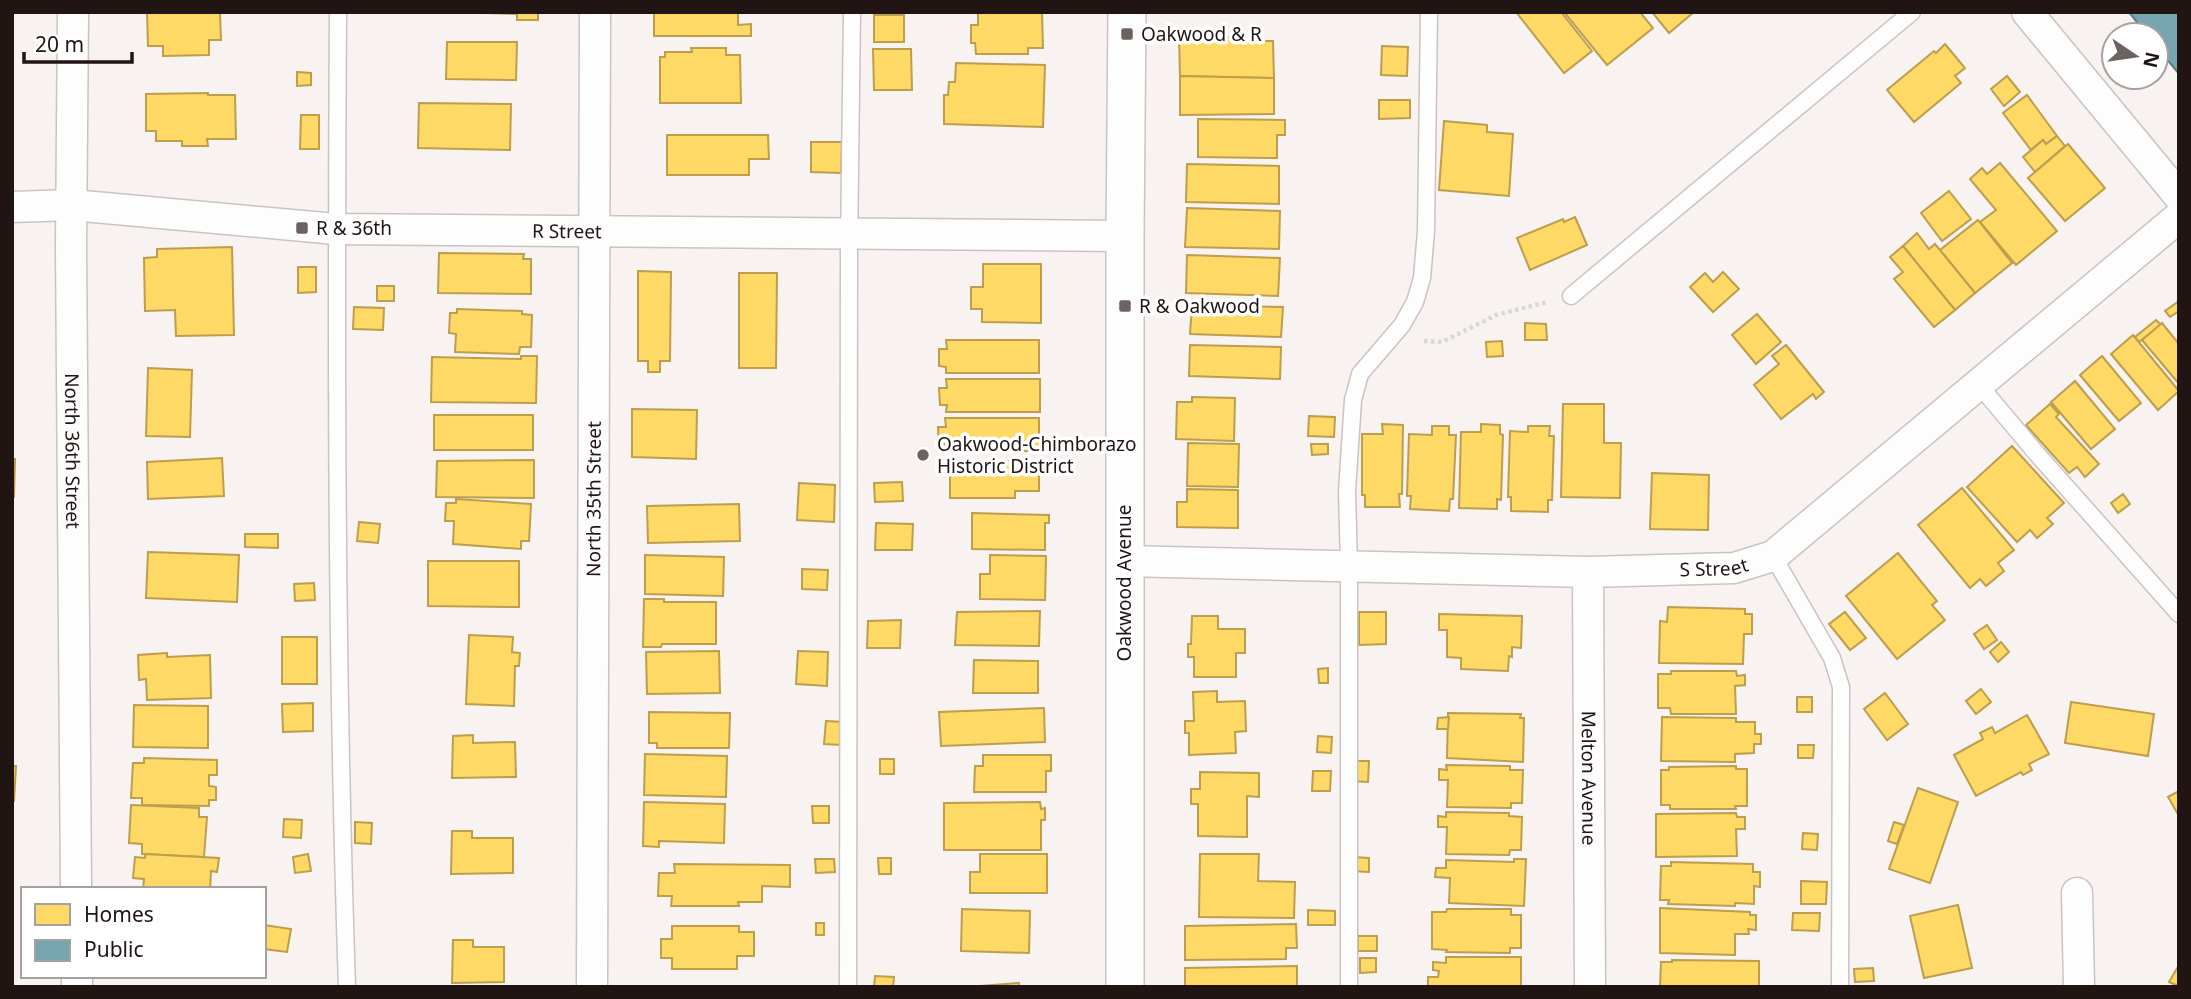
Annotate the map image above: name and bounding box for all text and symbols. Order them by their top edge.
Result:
scale bar [24,21,133,65]
place label: Oakwood & R [1141,21,1262,47]
north arrow [2100,21,2170,91]
marker: Oakwood & R [1119,26,1135,42]
text: 20 m [35,30,84,58]
text: N [2137,49,2166,70]
place label: R & 36th [316,215,392,241]
street label: R Street [532,218,602,244]
marker: R & 36th [294,220,310,236]
place label: R & Oakwood [1139,293,1260,319]
marker: R & Oakwood [1117,298,1133,314]
street label: North 36th Street [59,373,86,529]
street label: North 35th Street [580,421,607,577]
place label: Oakwood-Chimborazo Historic District [937,431,1137,479]
marker: Oakwood-Chimborazo Historic District [915,447,931,463]
street label: Oakwood Avenue [1111,505,1137,661]
street label: S Street [1679,551,1751,582]
street label: Melton Avenue [1576,711,1602,845]
legend [21,887,266,978]
text: Homes [84,900,154,928]
text: Public [84,935,144,963]

